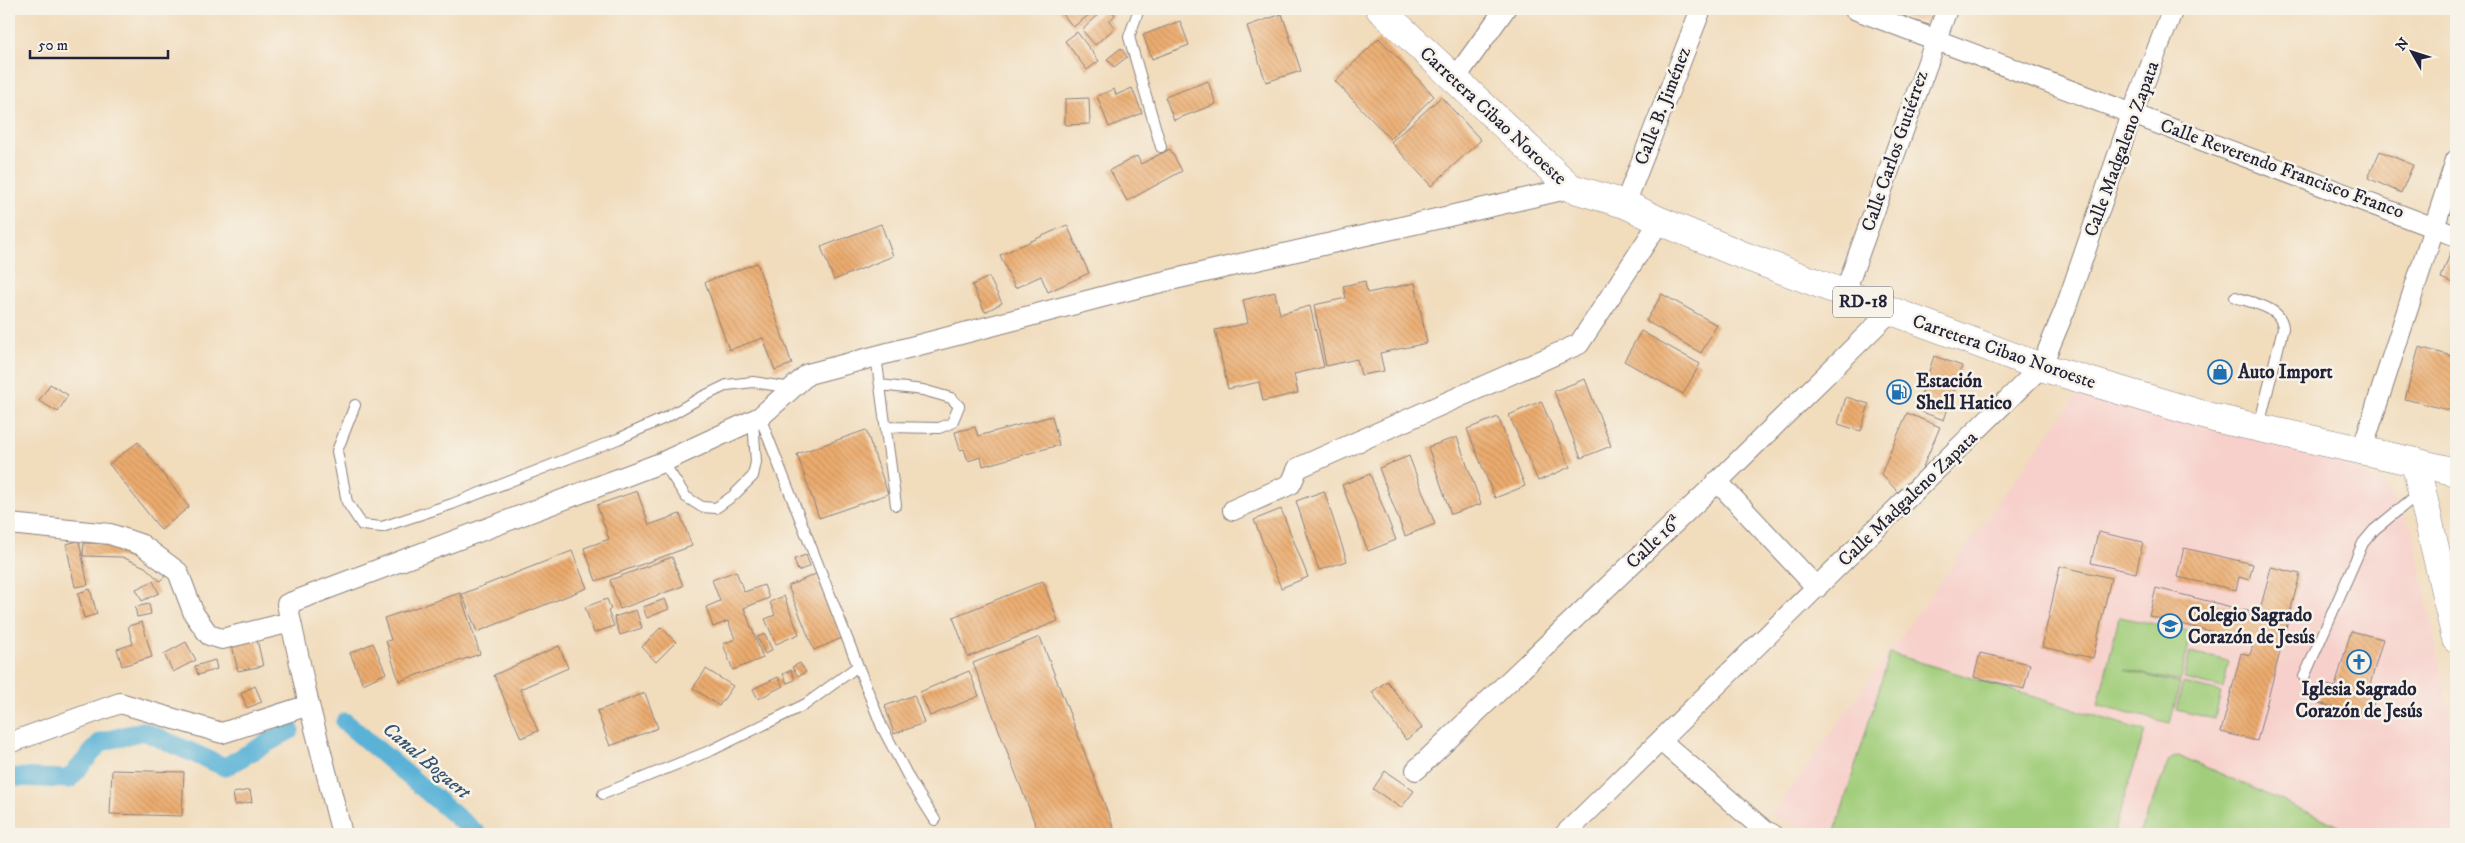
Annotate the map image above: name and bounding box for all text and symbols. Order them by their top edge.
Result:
scale bar [30,28,168,60]
north arrow [2388,28,2438,78]
text: N [2392,34,2414,55]
text: 50 m [38,36,68,55]
street label: Carretera Cibao Noroeste [1415,42,1571,190]
street label: Calle B. Jiménez [1630,44,1696,168]
street label: Calle Madgaleno Zapata [2080,58,2164,240]
street label: Calle Carlos Gutiérrez [1857,68,1933,234]
street label: Calle Reverendo Francisco Franco [2157,114,2407,224]
road number: RD-18 [1833,286,1893,318]
street label: Carretera Cibao Noroeste [1909,310,2099,394]
shop icon: Auto Import [2207,359,2233,385]
place label: Auto Import [2237,361,2334,384]
place label: Estación Shell Hatico [1916,370,2012,415]
fuel station icon: Estación Shell Hatico [1886,379,1912,405]
street label: Calle Madgaleno Zapata [1833,426,1983,572]
street label: Calle 16ª [1622,510,1686,574]
place label: Colegio Sagrado Corazón de Jesús [2188,604,2315,649]
school or university icon: Colegio Sagrado Corazón de Jesús [2157,613,2183,639]
church icon: Iglesia Sagrado Corazón de Jesús [2346,649,2372,675]
place label: Iglesia Sagrado Corazón de Jesús [2296,678,2423,723]
water label: Canal Bogaert [377,717,477,806]

